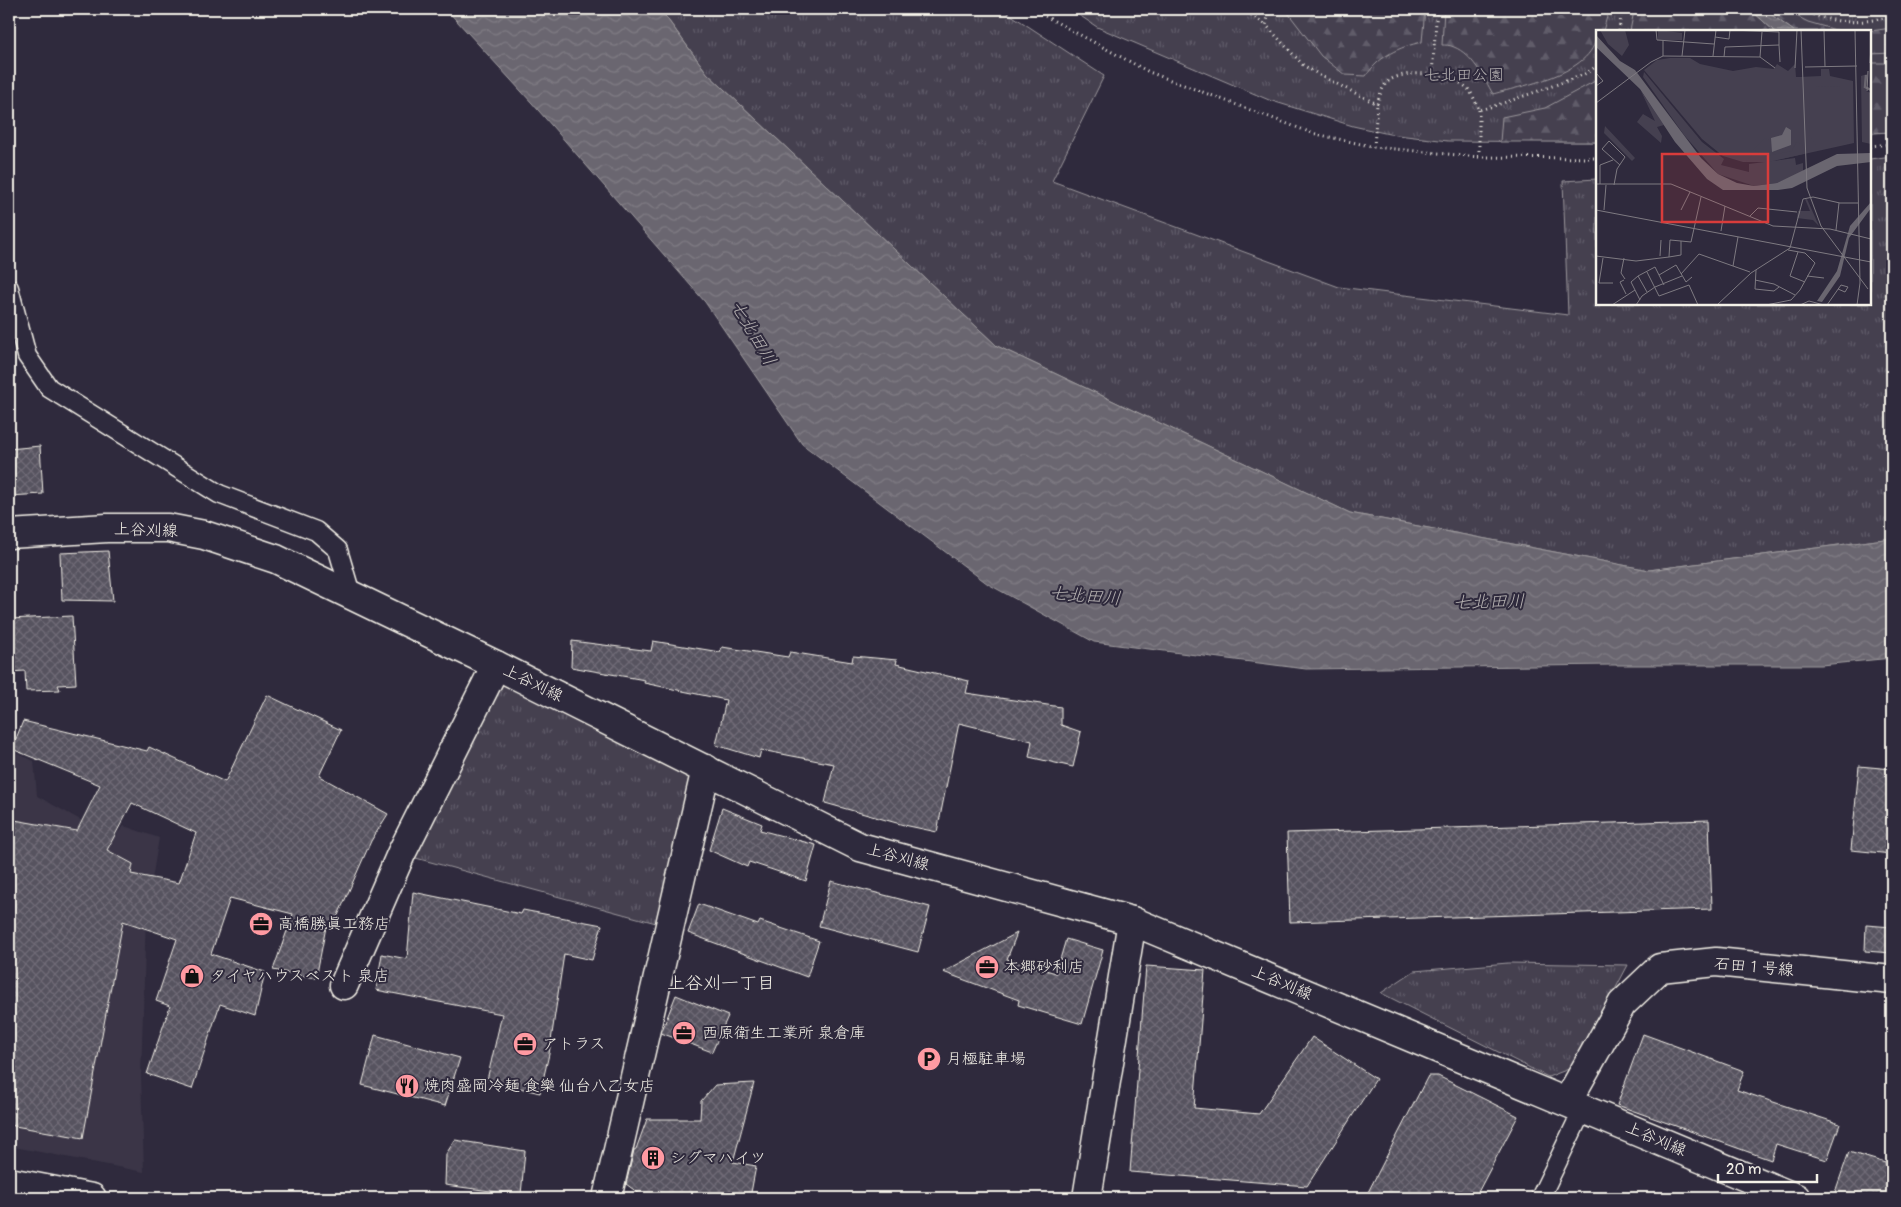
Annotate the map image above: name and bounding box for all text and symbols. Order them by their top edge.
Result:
inset map [1596,30,1871,305]
park label: 七北田公園 [1424,65,1504,85]
water label: 七北田川 [725,296,781,370]
street label: 上谷刈線 [114,519,178,541]
water label: 七北田川 [1048,581,1122,611]
water label: 七北田川 [1453,590,1525,614]
street label: 上谷刈線 [500,660,566,706]
street label: 上谷刈線 [864,839,932,875]
office icon: 高橋勝眞工務店 [248,911,274,937]
place label: 高橋勝眞工務店 [278,914,390,934]
office icon: 本郷砂利店 [974,954,1000,980]
street label: 石田１号線 [1713,954,1795,980]
place label: 本郷砂利店 [1004,957,1084,977]
street label: 上谷刈線 [1249,961,1315,1005]
shop icon: タイヤハウスベスト 泉店 [179,963,205,989]
place label: タイヤハウスベスト 泉店 [210,966,389,986]
district label: 上谷刈一丁目 [667,972,775,995]
office icon: 西原衛生工業所 泉倉庫 [671,1020,697,1046]
place label: 西原衛生工業所 泉倉庫 [702,1023,865,1043]
office icon: アトラス [512,1031,538,1057]
place label: アトラス [542,1034,605,1054]
parking icon: 月極駐車場 [916,1046,942,1072]
place label: 月極駐車場 [946,1049,1026,1069]
restaurant icon: 焼肉盛岡冷麺 食樂 仙台八乙女店 [394,1073,420,1099]
place label: 焼肉盛岡冷麺 食樂 仙台八乙女店 [424,1076,655,1096]
street label: 上谷刈線 [1623,1117,1689,1161]
building icon: シグマハイツ [640,1145,666,1171]
place label: シグマハイツ [670,1148,766,1168]
scale bar [1718,1152,1817,1184]
text: 20 m [1726,1160,1761,1179]

